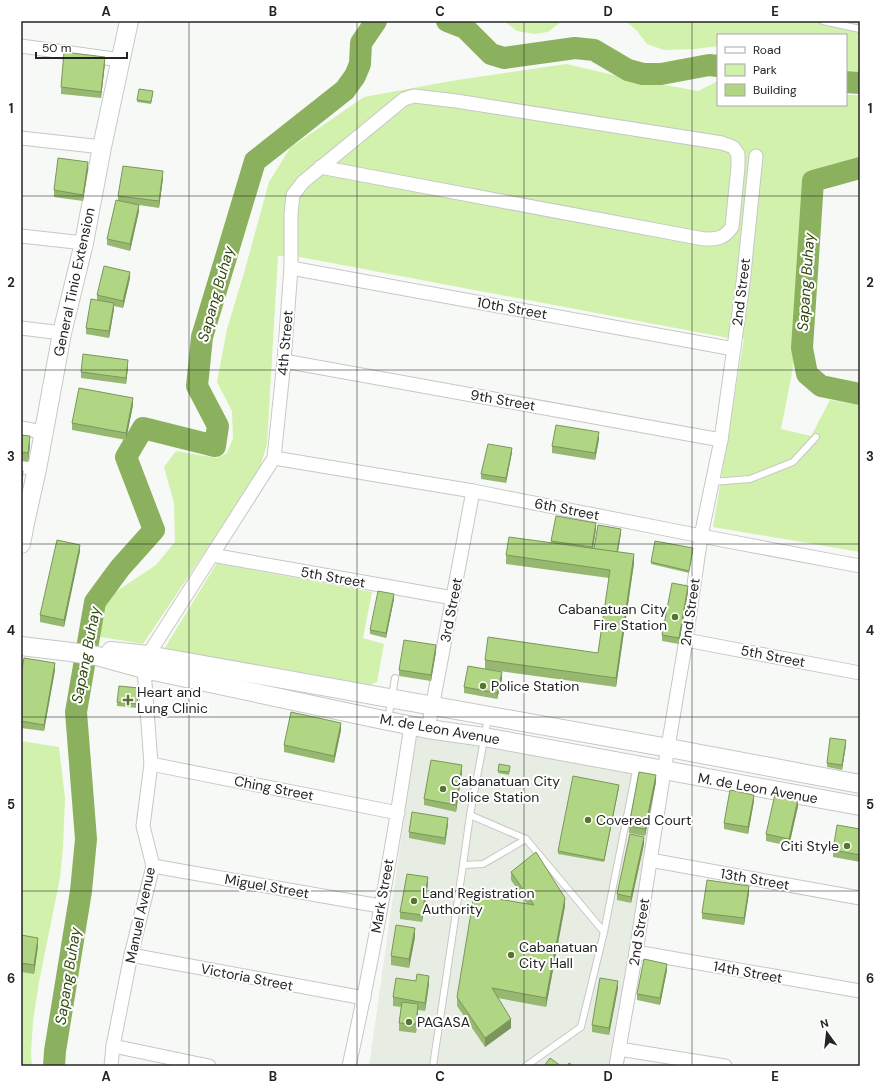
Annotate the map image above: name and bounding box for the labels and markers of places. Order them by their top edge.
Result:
place label: Cabanatuan City Fire Station [558,600,667,634]
marker: Cabanatuan City Fire Station [670,612,680,622]
place label: Police Station [491,677,579,695]
marker: Police Station [478,681,488,691]
place label: Heart and Lung Clinic [137,683,208,717]
marker: Heart and Lung Clinic [122,694,134,706]
place label: Cabanatuan City Police Station [451,772,560,806]
marker: Cabanatuan City Police Station [438,784,448,794]
place label: Covered Court [596,811,691,829]
marker: Covered Court [583,815,593,825]
place label: Citi Style [781,837,839,855]
marker: Citi Style [842,841,852,851]
place label: Land Registration Authority [422,884,535,918]
marker: Land Registration Authority [409,896,419,906]
place label: Cabanatuan City Hall [519,938,598,972]
marker: Cabanatuan City Hall [506,950,516,960]
place label: PAGASA [417,1013,470,1031]
marker: PAGASA [404,1017,414,1027]

